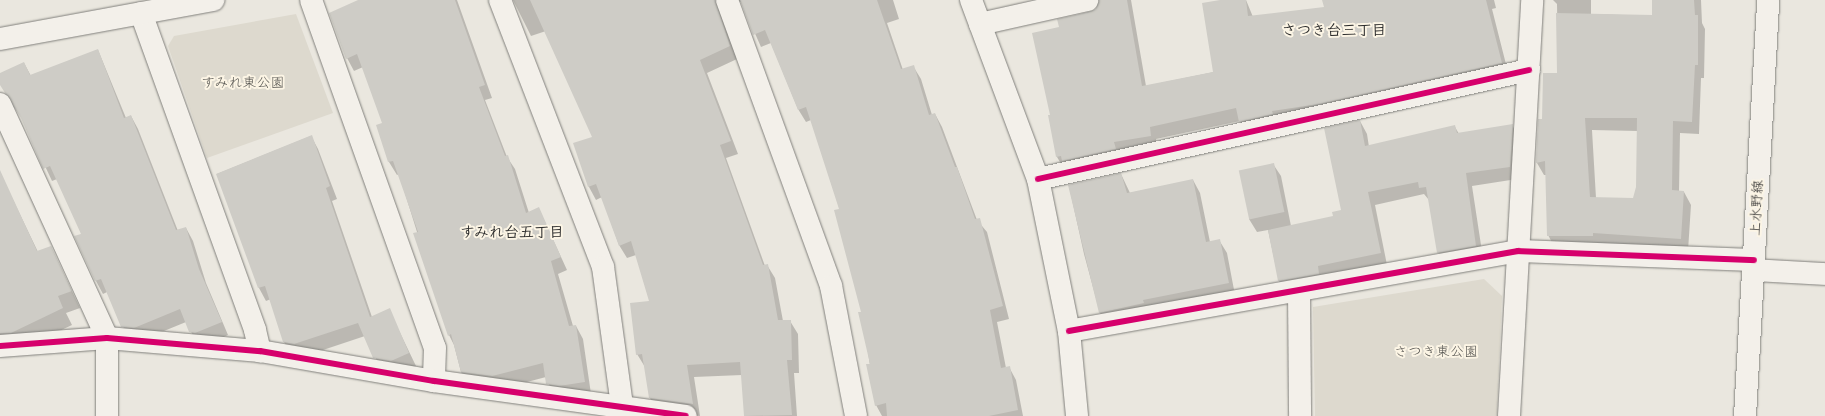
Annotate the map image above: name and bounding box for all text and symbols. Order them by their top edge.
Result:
district label: さつき台三丁目 [1282,22,1386,40]
park label: すみれ東公園 [201,75,285,91]
street label: 上水野線 [1747,180,1767,236]
district label: すみれ台五丁目 [460,224,564,242]
park label: さつき東公園 [1394,344,1478,360]

